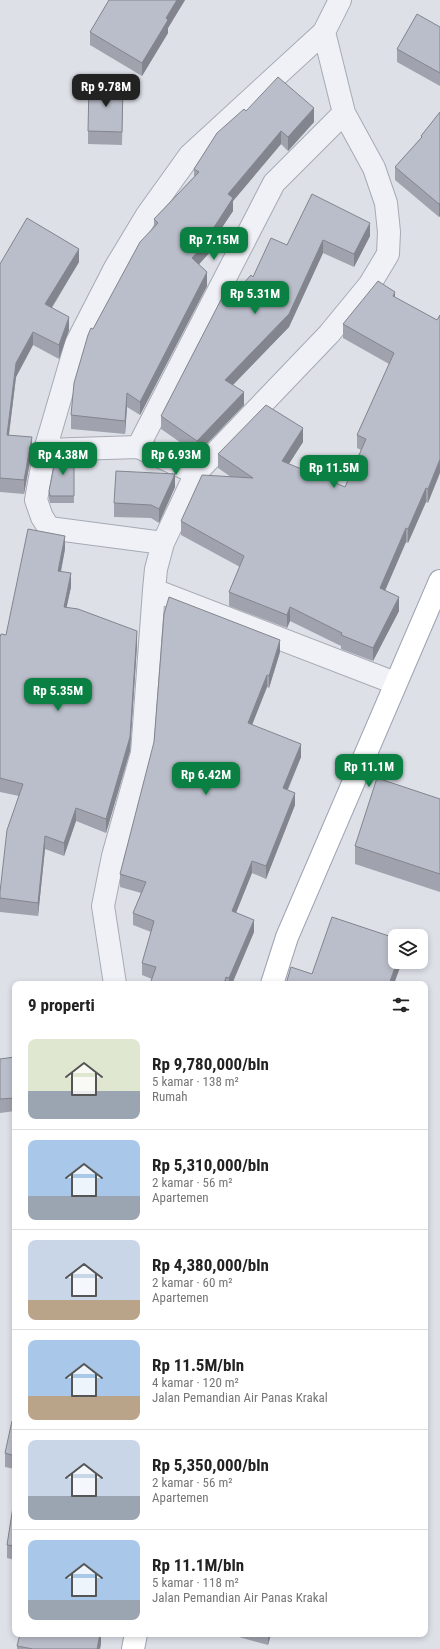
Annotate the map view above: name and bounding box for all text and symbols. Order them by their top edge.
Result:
pin: Rp 9.78M [65,74,147,108]
text: Rp 9.78M [81,79,131,94]
pin: Rp 7.15M [173,227,255,261]
text: Rp 7.15M [189,232,239,247]
pin: Rp 5.31M [214,281,296,315]
text: Rp 5.31M [230,286,280,301]
pin: Rp 4.38M [22,442,104,476]
pin: Rp 6.93M [135,442,217,476]
text: Rp 4.38M [38,447,88,462]
text: Rp 6.93M [151,447,201,462]
pin: Rp 11.5M [293,455,375,489]
text: Rp 11.5M [309,460,359,475]
pin: Rp 5.35M [17,678,99,712]
text: Rp 5.35M [33,683,83,698]
pin: Rp 11.1M [328,754,410,788]
text: Rp 11.1M [344,759,394,774]
pin: Rp 6.42M [165,762,247,796]
text: Rp 6.42M [181,767,231,782]
map controls [388,929,428,969]
button: layers [388,929,428,969]
icon: filters [390,994,412,1016]
text: 9 properti [28,995,95,1015]
text: Rp 9,780,000/bln [152,1054,269,1074]
icon: home [60,1055,108,1103]
text: 5 kamar · 138 m² [152,1074,239,1089]
text: Rumah [152,1089,187,1104]
text: Rp 5,310,000/bln [152,1155,269,1175]
icon: home [60,1156,108,1204]
text: 2 kamar · 56 m² [152,1175,233,1190]
text: Apartemen [152,1190,209,1205]
text: Rp 4,380,000/bln [152,1255,269,1275]
icon: home [60,1256,108,1304]
text: 2 kamar · 60 m² [152,1275,233,1290]
text: Apartemen [152,1290,209,1305]
text: Rp 11.5M/bln [152,1355,244,1375]
icon: home [60,1356,108,1404]
text: 4 kamar · 120 m² [152,1375,239,1390]
text: Jalan Pemandian Air Panas Krakal [152,1390,328,1405]
text: Rp 5,350,000/bln [152,1455,269,1475]
icon: home [60,1456,108,1504]
text: 2 kamar · 56 m² [152,1475,233,1490]
text: Apartemen [152,1490,209,1505]
text: Rp 11.1M/bln [152,1555,244,1575]
icon: home [60,1556,108,1604]
text: 5 kamar · 118 m² [152,1575,239,1590]
text: Jalan Pemandian Air Panas Krakal [152,1590,328,1605]

